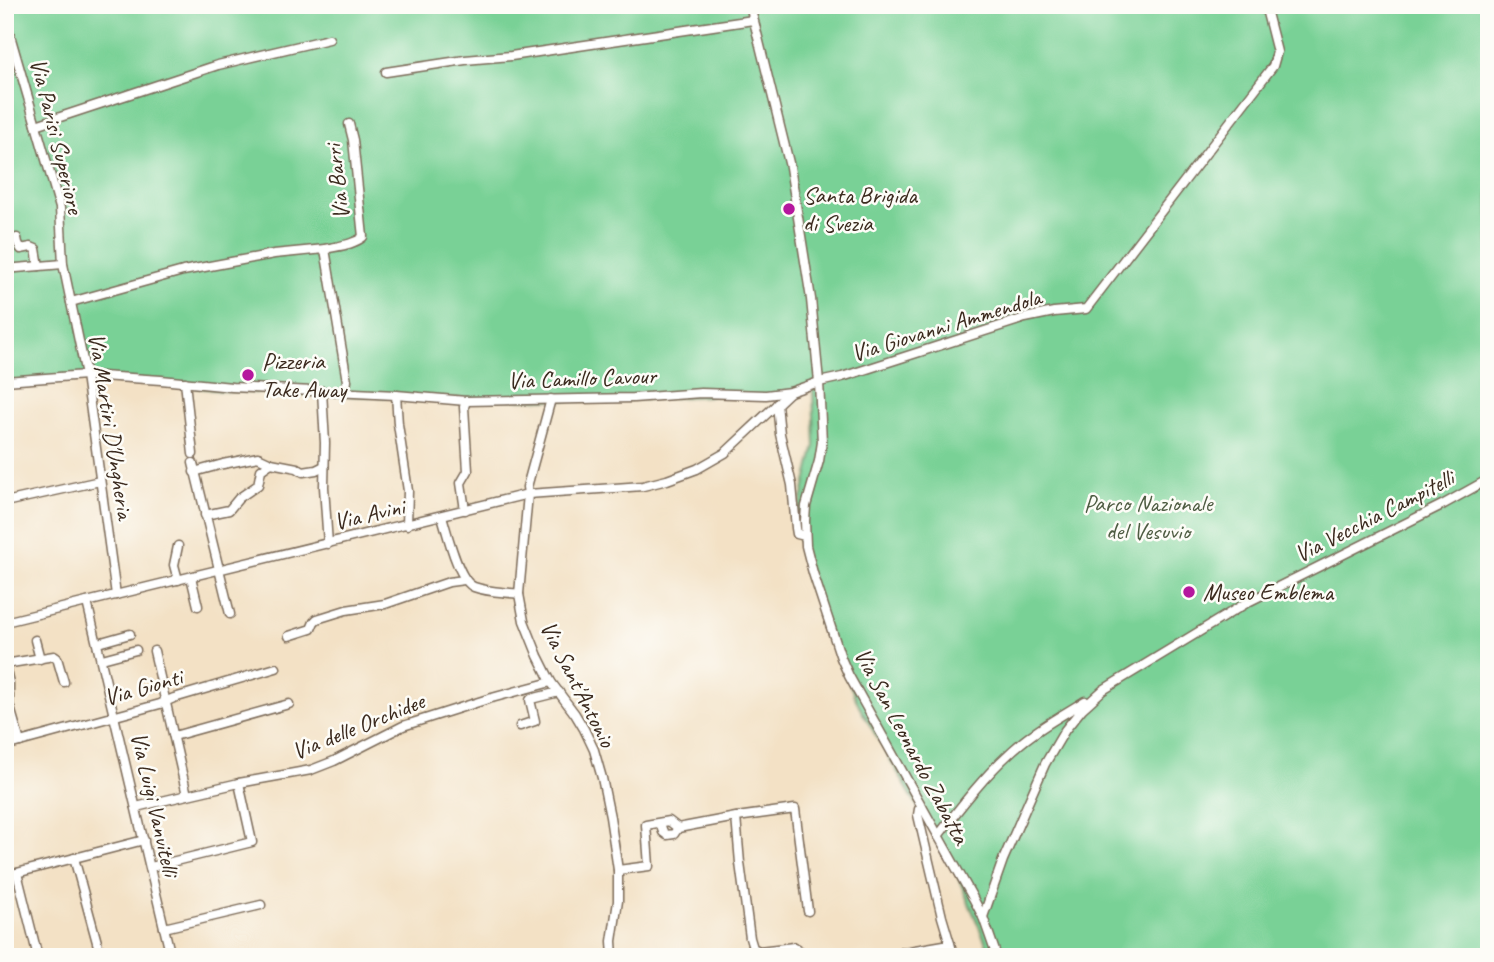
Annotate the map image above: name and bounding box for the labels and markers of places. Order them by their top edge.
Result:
place label: Santa Brigida di Svezia [803,180,918,238]
marker: Santa Brigida di Svezia [781,201,797,217]
place label: Pizzeria Take Away [262,346,348,404]
marker: Pizzeria Take Away [240,367,256,383]
place label: Museo Emblema [1203,577,1335,607]
marker: Museo Emblema [1181,584,1197,600]

